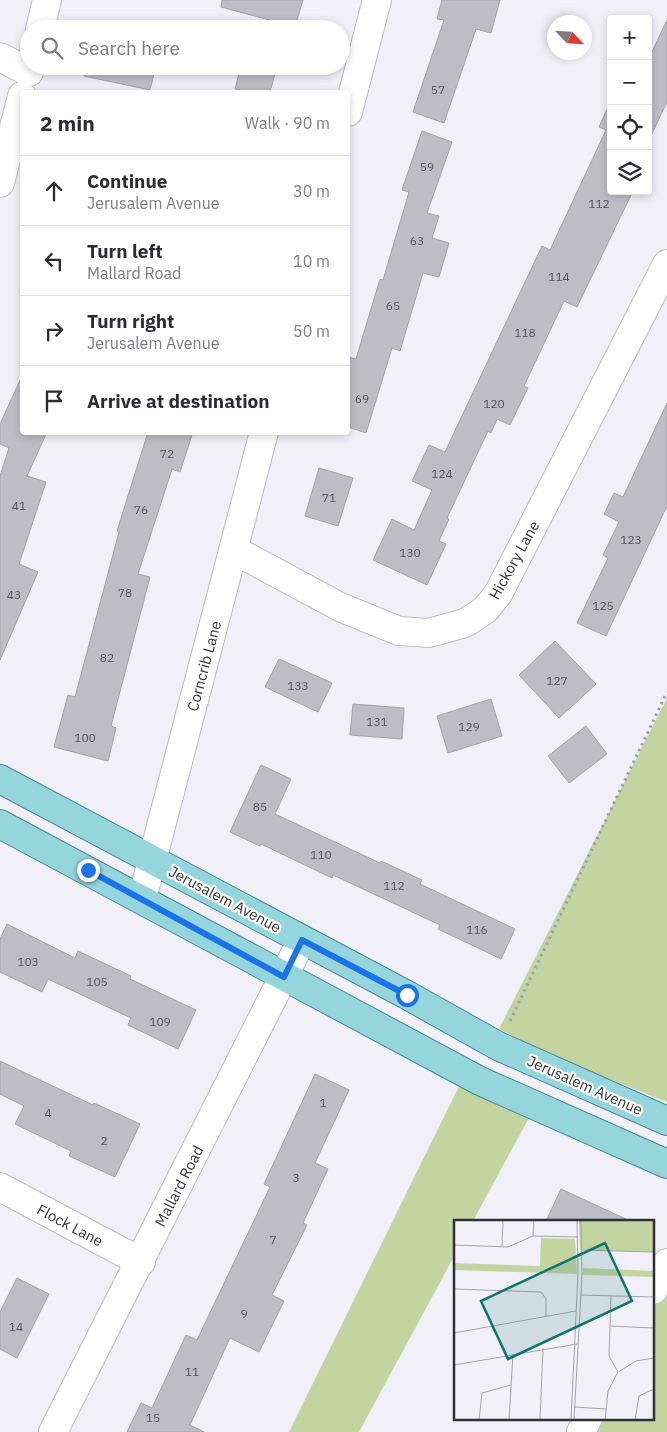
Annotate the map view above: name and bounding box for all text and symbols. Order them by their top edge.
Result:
north arrow [547,15,592,60]
map controls [607,15,652,195]
button: + [607,15,652,60]
search box [20,20,350,75]
icon: search [38,34,66,62]
text: Search here [78,36,180,60]
button: − [607,60,652,105]
house number: 57 [431,82,445,97]
button: locate [607,105,652,150]
text: 2 min [40,109,95,137]
text: Walk · 90 m [245,113,330,133]
button: layers [607,150,652,195]
house number: 59 [420,159,434,174]
text: Continue [87,169,167,193]
icon: ahead [40,177,68,205]
text: 30 m [293,181,330,201]
text: Jerusalem Avenue [87,193,220,213]
house number: 112 [588,196,610,211]
house number: 63 [410,233,424,248]
text: Turn left [87,239,163,263]
icon: left [40,247,68,275]
text: 10 m [293,251,330,271]
text: Mallard Road [87,263,181,283]
house number: 114 [548,269,570,284]
house number: 65 [386,298,400,313]
text: Turn right [87,309,174,333]
icon: right [40,317,68,345]
text: 50 m [293,321,330,341]
house number: 118 [514,325,536,340]
text: Jerusalem Avenue [87,333,220,353]
icon: arrive [40,387,68,415]
text: Arrive at destination [87,389,270,413]
house number: 69 [355,391,369,406]
house number: 120 [483,396,505,411]
house number: 72 [160,446,174,461]
house number: 124 [431,466,453,481]
house number: 71 [322,490,336,505]
house number: 41 [12,498,26,513]
house number: 76 [134,502,148,517]
street label: Hickory Lane [485,517,543,603]
house number: 123 [620,532,642,547]
house number: 130 [399,545,421,560]
house number: 78 [118,585,132,600]
house number: 43 [7,587,21,602]
house number: 125 [592,598,614,613]
street label: Corncrib Lane [183,619,225,713]
house number: 82 [100,650,114,665]
house number: 127 [546,673,568,688]
house number: 133 [287,678,309,693]
house number: 131 [366,714,388,729]
house number: 129 [458,719,480,734]
house number: 100 [74,730,96,745]
house number: 85 [253,799,267,814]
house number: 110 [310,847,332,862]
route end [77,859,100,882]
street label: Jerusalem Avenue [166,861,284,937]
house number: 112 [383,878,405,893]
house number: 116 [466,922,488,937]
house number: 103 [17,954,39,969]
house number: 105 [86,974,108,989]
route start [396,984,419,1007]
house number: 109 [149,1014,171,1029]
street label: Jerusalem Avenue [524,1051,646,1119]
house number: 1 [319,1095,327,1110]
house number: 4 [44,1105,52,1120]
house number: 2 [100,1133,108,1148]
street label: Mallard Road [150,1142,208,1230]
house number: 3 [292,1170,300,1185]
street label: Flock Lane [34,1200,106,1250]
inset map [454,1220,654,1420]
house number: 7 [269,1232,277,1247]
house number: 9 [240,1306,248,1321]
house number: 14 [9,1319,23,1334]
house number: 11 [185,1364,199,1379]
house number: 15 [146,1410,160,1425]

